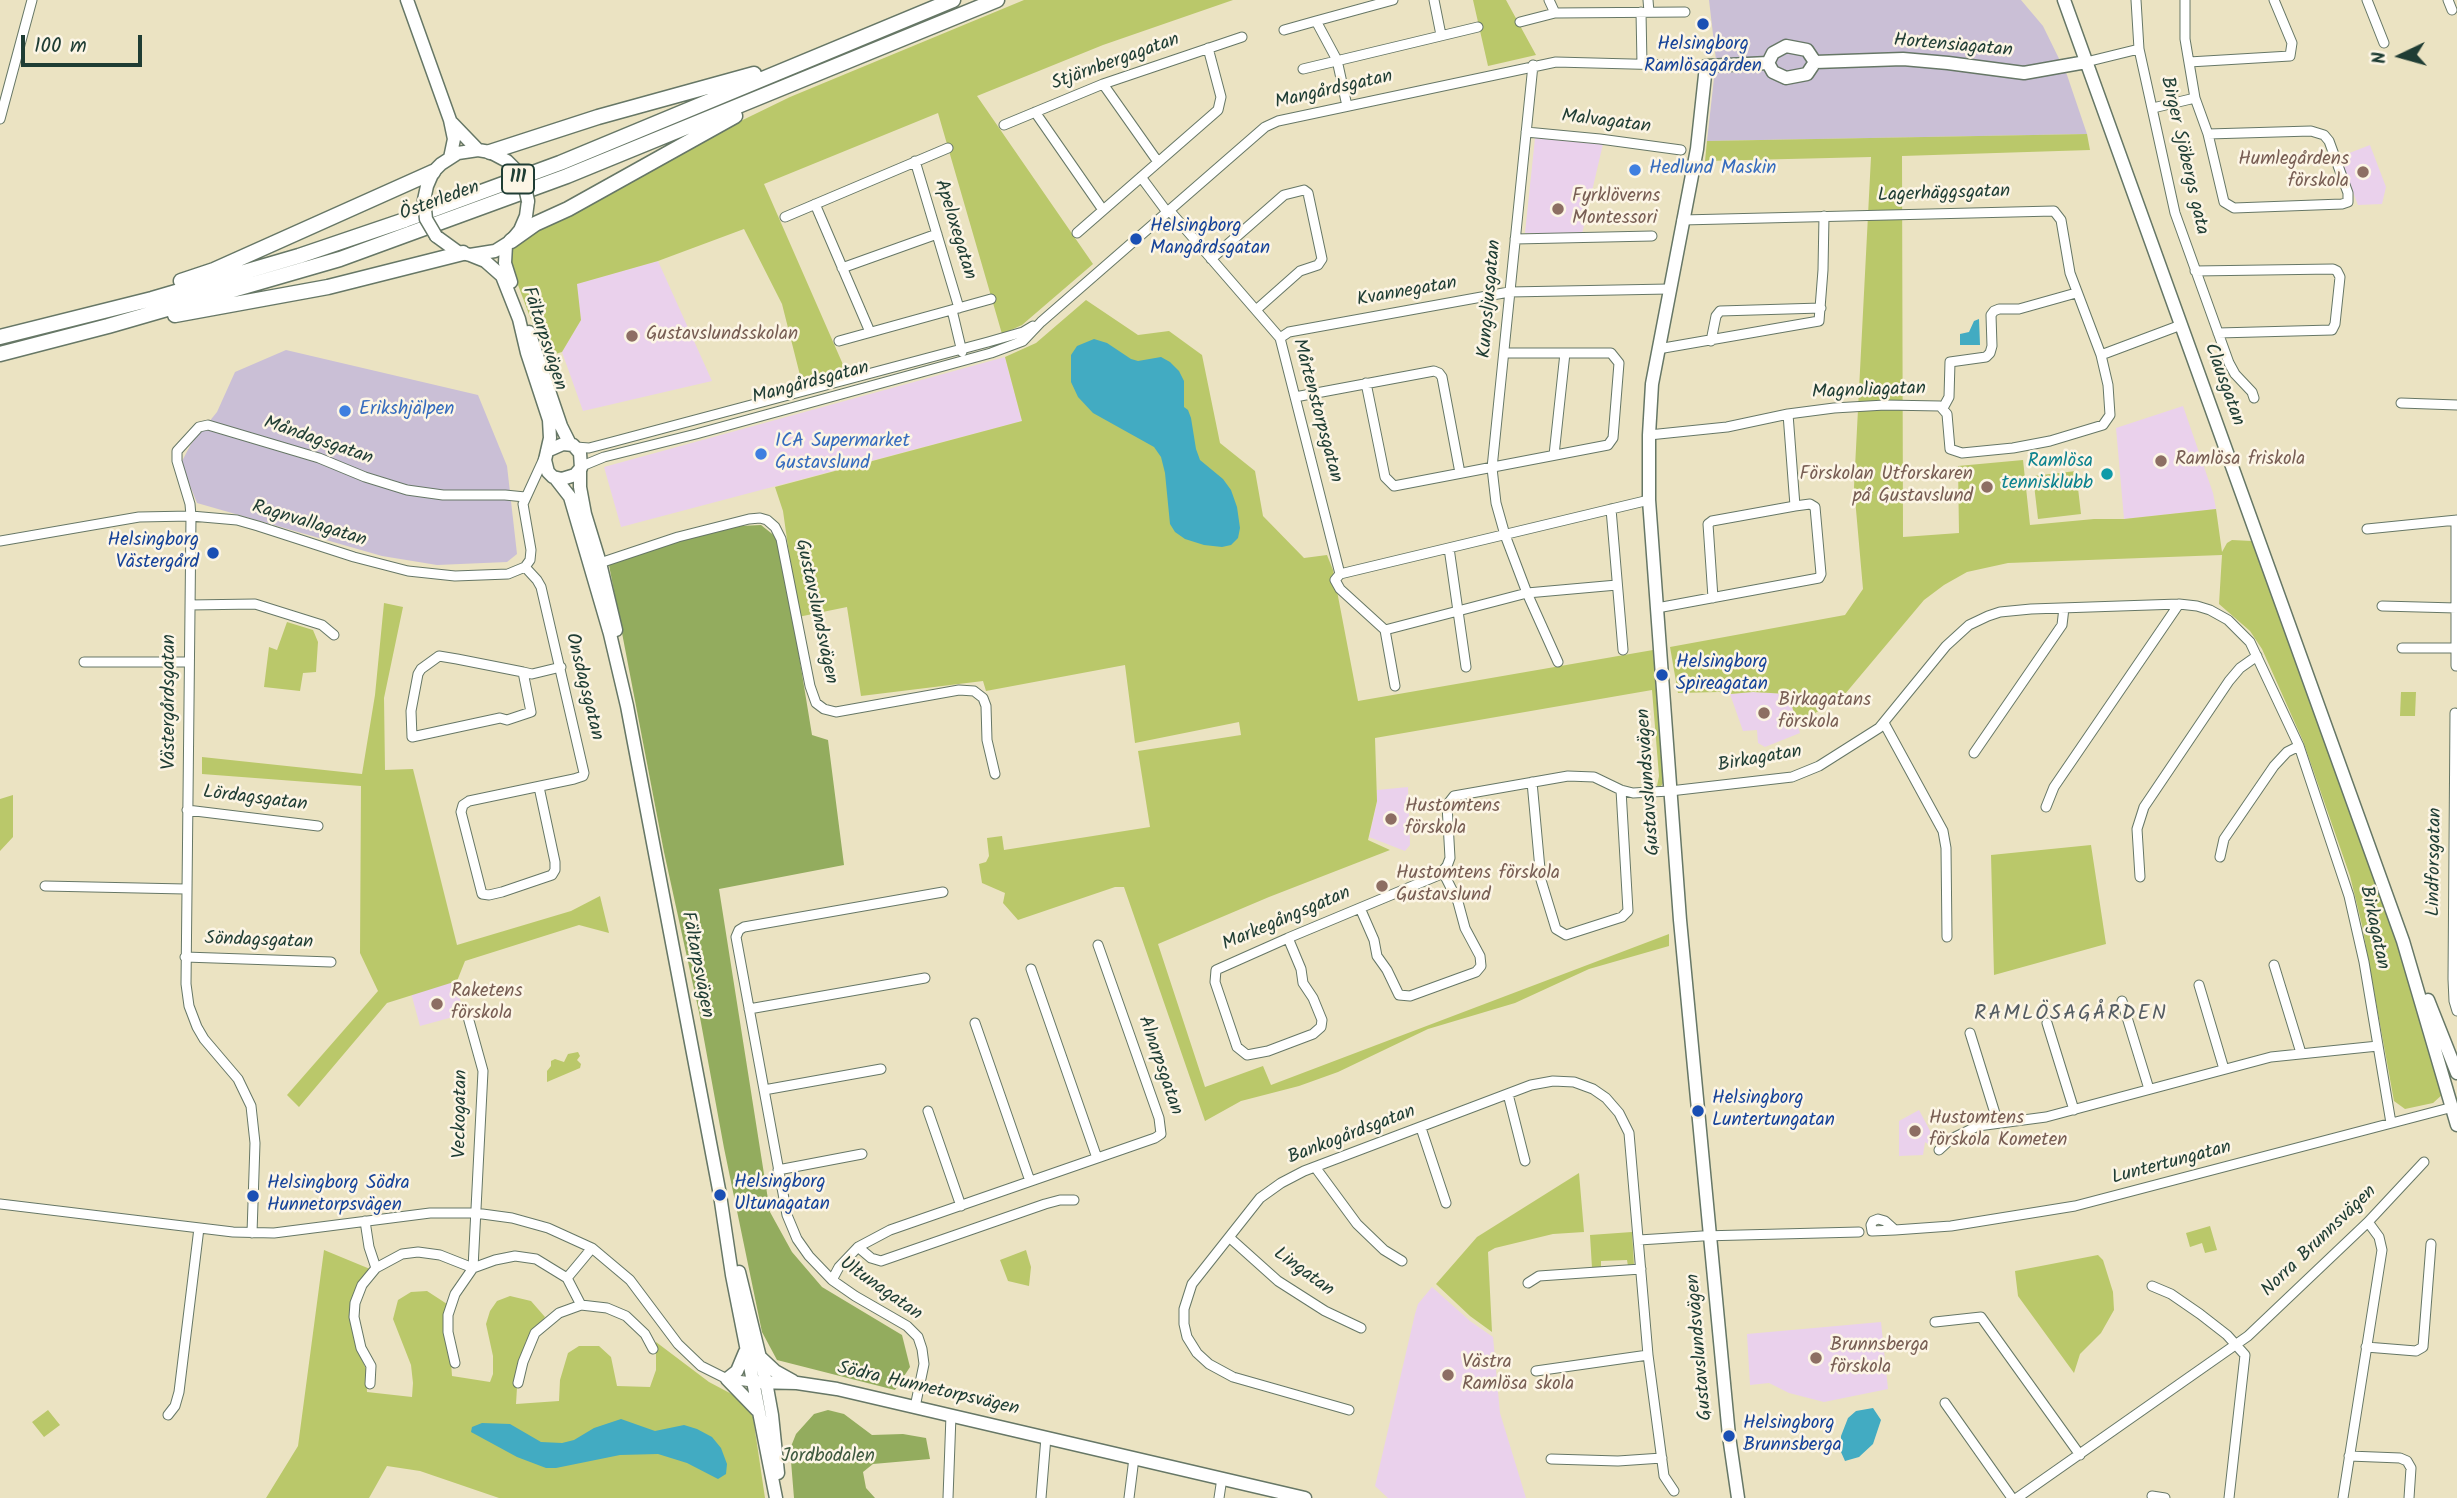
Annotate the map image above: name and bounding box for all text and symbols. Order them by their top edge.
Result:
marker: Helsingborg Ramlösagården [1695,16,1711,32]
scale bar [24,21,145,65]
north arrow [2366,21,2436,91]
street label: Stjärnbergagatan [1049,29,1183,97]
text: 100 m [34,30,87,63]
street label: Hortensiagatan [1892,30,2014,64]
place label: Helsingborg Ramlösagården [1644,35,1762,79]
text: N [2365,51,2396,65]
street label: Mangårdsgatan [1273,66,1395,116]
street label: Birger Sjöbergs gata [2154,75,2212,237]
street label: Malvagatan [1560,106,1652,140]
place label: Humlegårdens förskola [2238,150,2349,194]
place label: Hedlund Maskin [1649,159,1776,181]
marker: Hedlund Maskin [1627,162,1643,178]
road number: 111 [502,164,534,194]
marker: Humlegårdens förskola [2355,164,2371,180]
street label: Österleden [397,177,483,227]
street label: Apeloxegatan [928,177,980,283]
street label: Lagerhäggsgatan [1877,181,2011,209]
place label: Fyrklöverns Montessori [1572,187,1660,231]
marker: Fyrklöverns Montessori [1550,201,1566,217]
place label: Helsingborg Mangårdsgatan [1150,217,1270,261]
marker: Helsingborg Mangårdsgatan [1128,231,1144,247]
street label: Kungsljusgatan [1474,239,1508,359]
street label: Kvannegatan [1355,273,1459,313]
street label: Fältarpsvägen [515,284,571,394]
place label: Gustavslundsskolan [646,325,798,347]
marker: Gustavslundsskolan [624,328,640,344]
street label: Mårtenstorpsgatan [1286,337,1346,485]
street label: Clausgatan [2197,340,2249,430]
street label: Mangårdsgatan [750,357,872,411]
street label: Magnoliagatan [1812,379,1926,405]
place label: Erikshjälpen [359,400,454,422]
marker: Erikshjälpen [337,403,353,419]
street label: Måndagsgatan [260,413,376,471]
place label: ICA Supermarket Gustavslund [775,432,910,476]
marker: ICA Supermarket Gustavslund [753,446,769,462]
place label: Ramlösa friskola [2175,450,2305,472]
place label: Ramlösa tennisklubb [2002,452,2093,496]
marker: Ramlösa friskola [2153,453,2169,469]
place label: Förskolan Utforskaren på Gustavslund [1800,465,1973,509]
marker: Ramlösa tennisklubb [2099,466,2115,482]
marker: Förskolan Utforskaren på Gustavslund [1979,479,1995,495]
street label: Ragnvallagatan [249,497,369,553]
place label: Helsingborg Västergård [107,531,199,575]
street label: Gustavslundsvägen [789,538,841,686]
marker: Helsingborg Västergård [205,545,221,561]
street label: Onsdagsgatan [559,631,607,743]
street label: Västergårdsgatan [160,634,182,770]
place label: Helsingborg Spireagatan [1676,653,1768,697]
marker: Helsingborg Spireagatan [1654,667,1670,683]
place label: Birkagatans förskola [1778,691,1871,735]
marker: Birkagatans förskola [1756,705,1772,721]
street label: Gustavslundsvägen [1633,708,1667,856]
street label: Birkagatan [1716,741,1804,779]
street label: Lördagsgatan [201,782,309,818]
place label: Hustomtens förskola [1405,797,1500,841]
street label: Lindforsgatan [2424,807,2448,917]
marker: Hustomtens förskola [1383,811,1399,827]
place label: Hustomtens förskola Gustavslund [1396,864,1560,908]
marker: Hustomtens förskola Gustavslund [1374,878,1390,894]
street label: Markegångsgatan [1219,883,1355,957]
street label: Birkagatan [2353,884,2393,972]
street label: Fältarpsvägen [675,910,717,1020]
street label: Söndagsgatan [204,929,314,955]
place label: Raketens förskola [451,982,523,1026]
marker: Raketens förskola [429,996,445,1012]
district label: RAMLÖSAGÅRDEN [1976,1002,2166,1028]
street label: Alnarpsgatan [1131,1014,1187,1118]
street label: Veckogatan [450,1069,474,1159]
place label: Helsingborg Luntertungatan [1712,1089,1835,1133]
street label: Bankogårdsgatan [1285,1101,1419,1171]
marker: Helsingborg Luntertungatan [1690,1103,1706,1119]
place label: Hustomtens förskola Kometen [1929,1109,2067,1153]
marker: Hustomtens förskola Kometen [1907,1123,1923,1139]
street label: Luntertungatan [2110,1137,2234,1191]
place label: Helsingborg Ultunagatan [734,1173,830,1217]
place label: Helsingborg Södra Hunnetorpsvägen [267,1174,410,1218]
street label: Norra Brunnsvägen [2258,1181,2382,1303]
marker: Helsingborg Ultunagatan [712,1187,728,1203]
marker: Helsingborg Södra Hunnetorpsvägen [245,1188,261,1204]
street label: Lingatan [1268,1243,1338,1303]
street label: Ultunagatan [834,1253,926,1327]
street label: Gustavslundsvägen [1683,1273,1719,1421]
place label: Brunnsberga förskola [1830,1336,1929,1380]
marker: Brunnsberga förskola [1808,1350,1824,1366]
place label: Västra Ramlösa skola [1462,1353,1574,1397]
street label: Södra Hunnetorpsvägen [835,1358,1021,1422]
marker: Västra Ramlösa skola [1440,1367,1456,1383]
place label: Helsingborg Brunnsberga [1743,1414,1842,1458]
marker: Helsingborg Brunnsberga [1721,1428,1737,1444]
park label: Jordbodalen [781,1447,875,1469]

